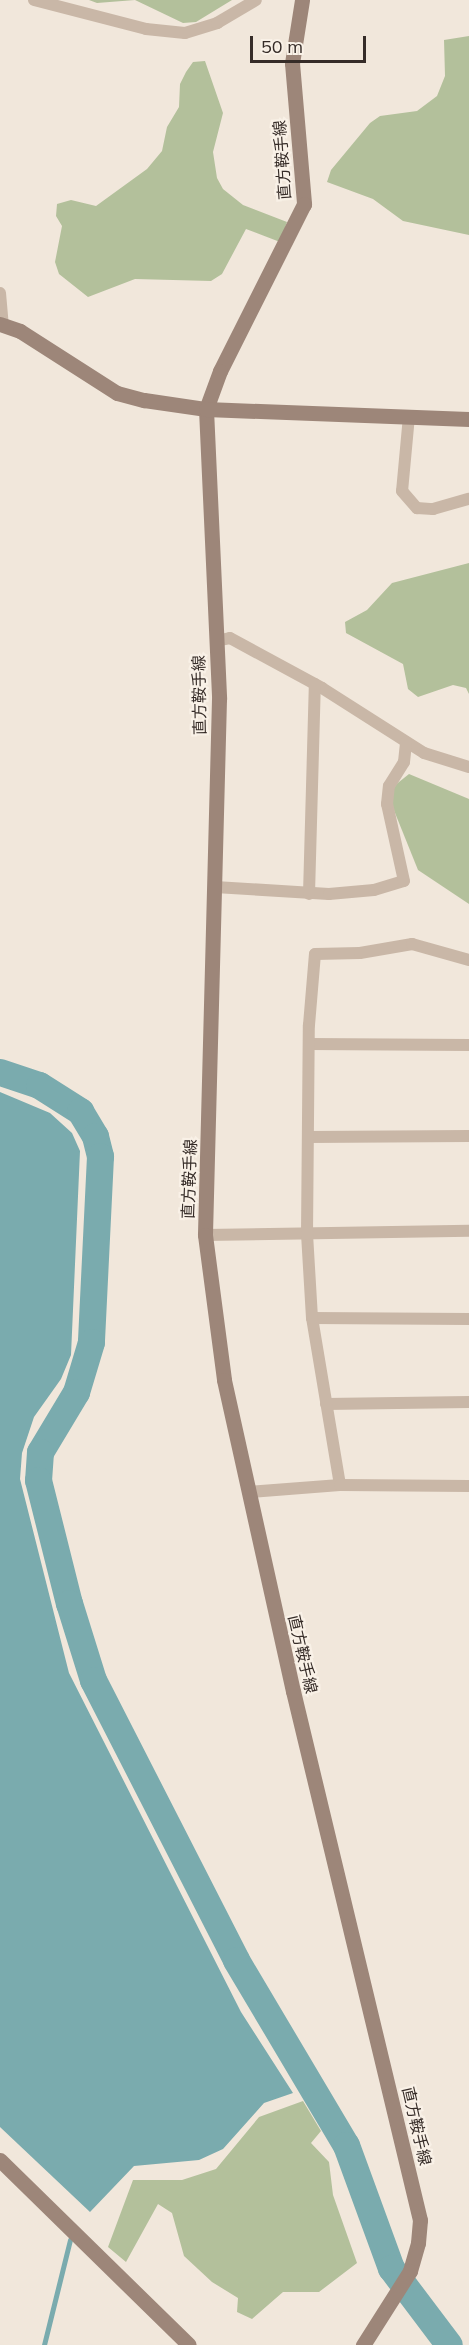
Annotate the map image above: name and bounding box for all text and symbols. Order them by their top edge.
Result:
scale bar [253,24,368,62]
text: 50 m [261,35,303,58]
street label: 直方鞍手線 [270,119,294,201]
street label: 直方鞍手線 [189,655,209,735]
street label: 直方鞍手線 [178,1139,200,1219]
street label: 直方鞍手線 [285,1613,321,1695]
street label: 直方鞍手線 [399,2085,435,2167]

